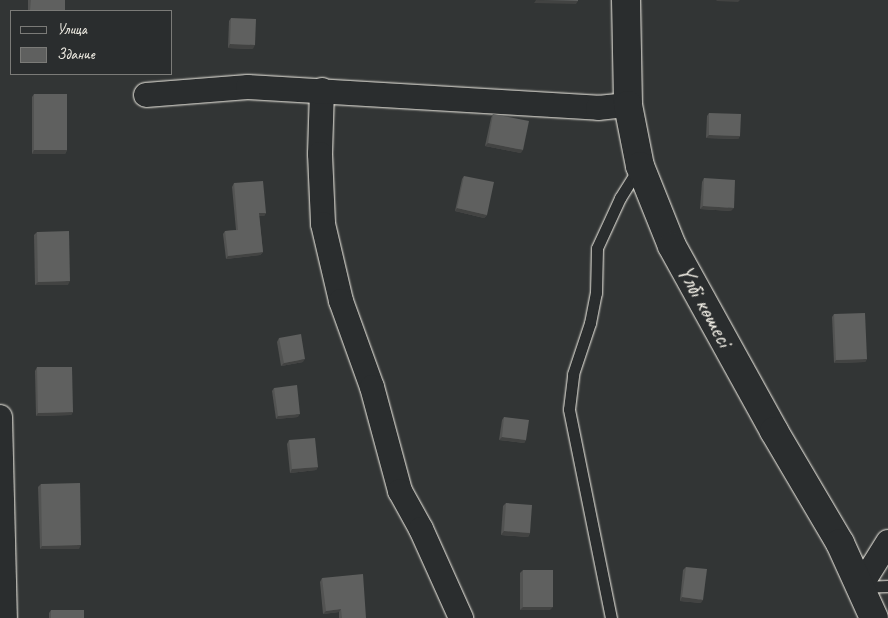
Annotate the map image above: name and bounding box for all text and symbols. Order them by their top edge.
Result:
legend [10,10,172,75]
text: Улица [57,20,87,39]
text: Здание [57,45,95,64]
street label: Үлбі көшесі [671,260,739,352]

